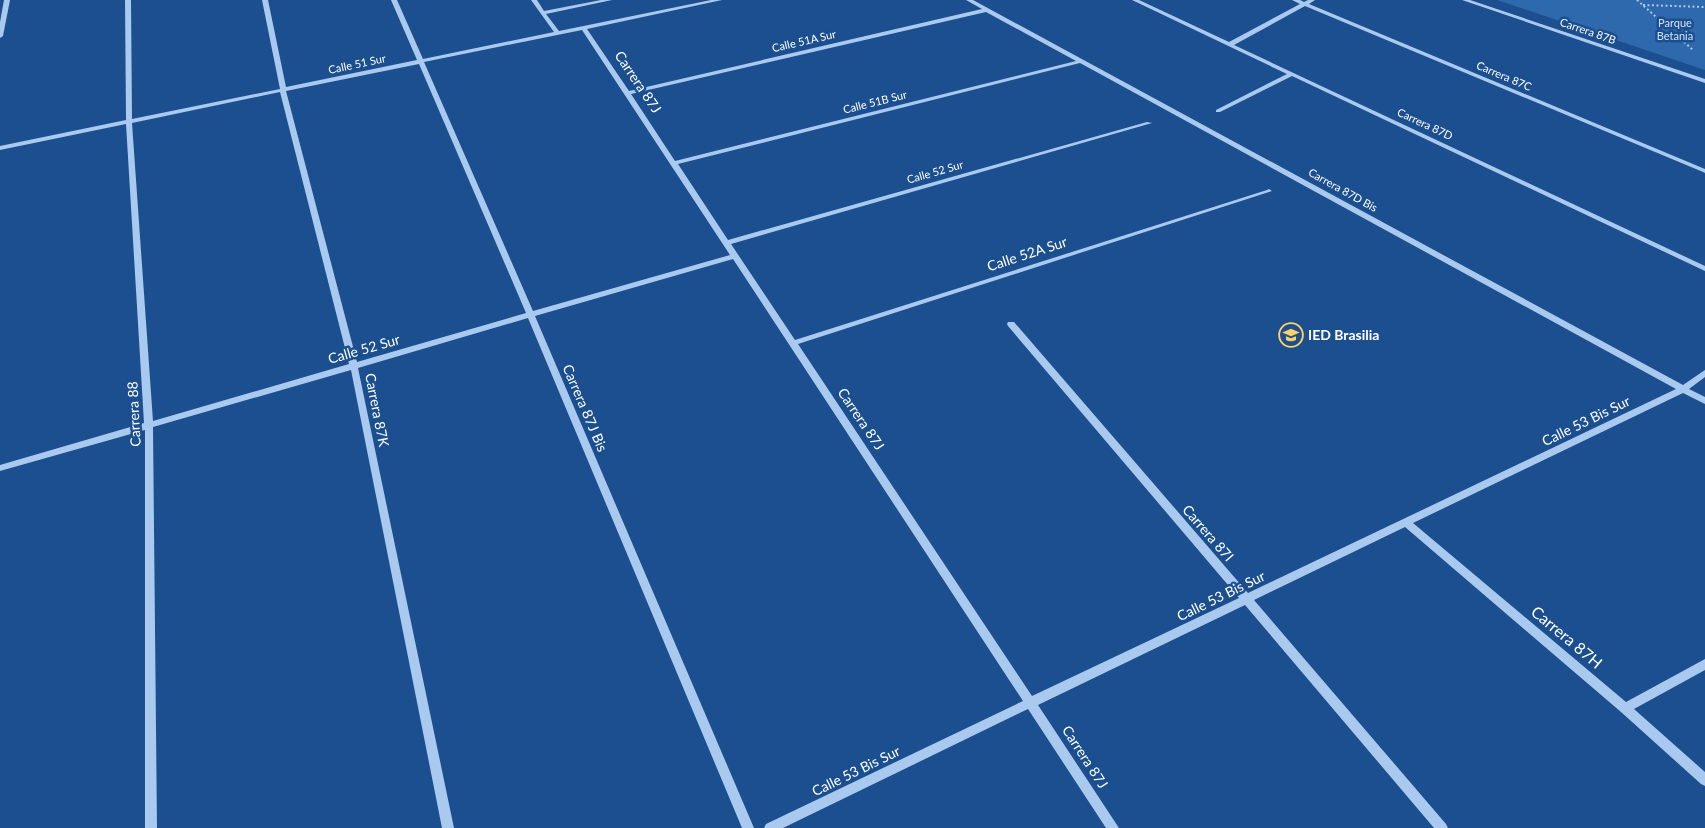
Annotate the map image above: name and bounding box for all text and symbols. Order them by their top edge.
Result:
street label: Carrera 87B [1558,15,1618,46]
park label: Parque Betania [1657,16,1693,42]
street label: Calle 51A Sur [771,27,837,54]
street label: Carrera 87J [611,47,665,116]
street label: Calle 51 Sur [327,51,387,76]
street label: Carrera 87C [1475,58,1534,93]
street label: Calle 51B Sur [842,87,908,116]
street label: Carrera 87D [1395,105,1455,142]
street label: Calle 52 Sur [905,157,965,186]
street label: Carrera 87D Bis [1306,165,1380,214]
street label: Calle 52A Sur [985,233,1069,274]
school or university icon: IED Brasilia [1278,322,1304,348]
place label: IED Brasilia [1308,326,1379,343]
street label: Calle 52 Sur [326,330,402,367]
street label: Carrera 87J Bis [559,362,611,454]
street label: Carrera 87K [362,372,393,449]
street label: Carrera 88 [123,381,144,447]
street label: Carrera 87J [834,384,888,453]
street label: Calle 53 Bis Sur [1539,392,1633,449]
street label: Carrera 87I [1179,501,1238,564]
street label: Calle 53 Bis Sur [1174,567,1268,624]
street label: Carrera 87H [1528,601,1607,672]
street label: Carrera 87J [1059,722,1112,791]
street label: Calle 53 Bis Sur [809,742,903,799]

